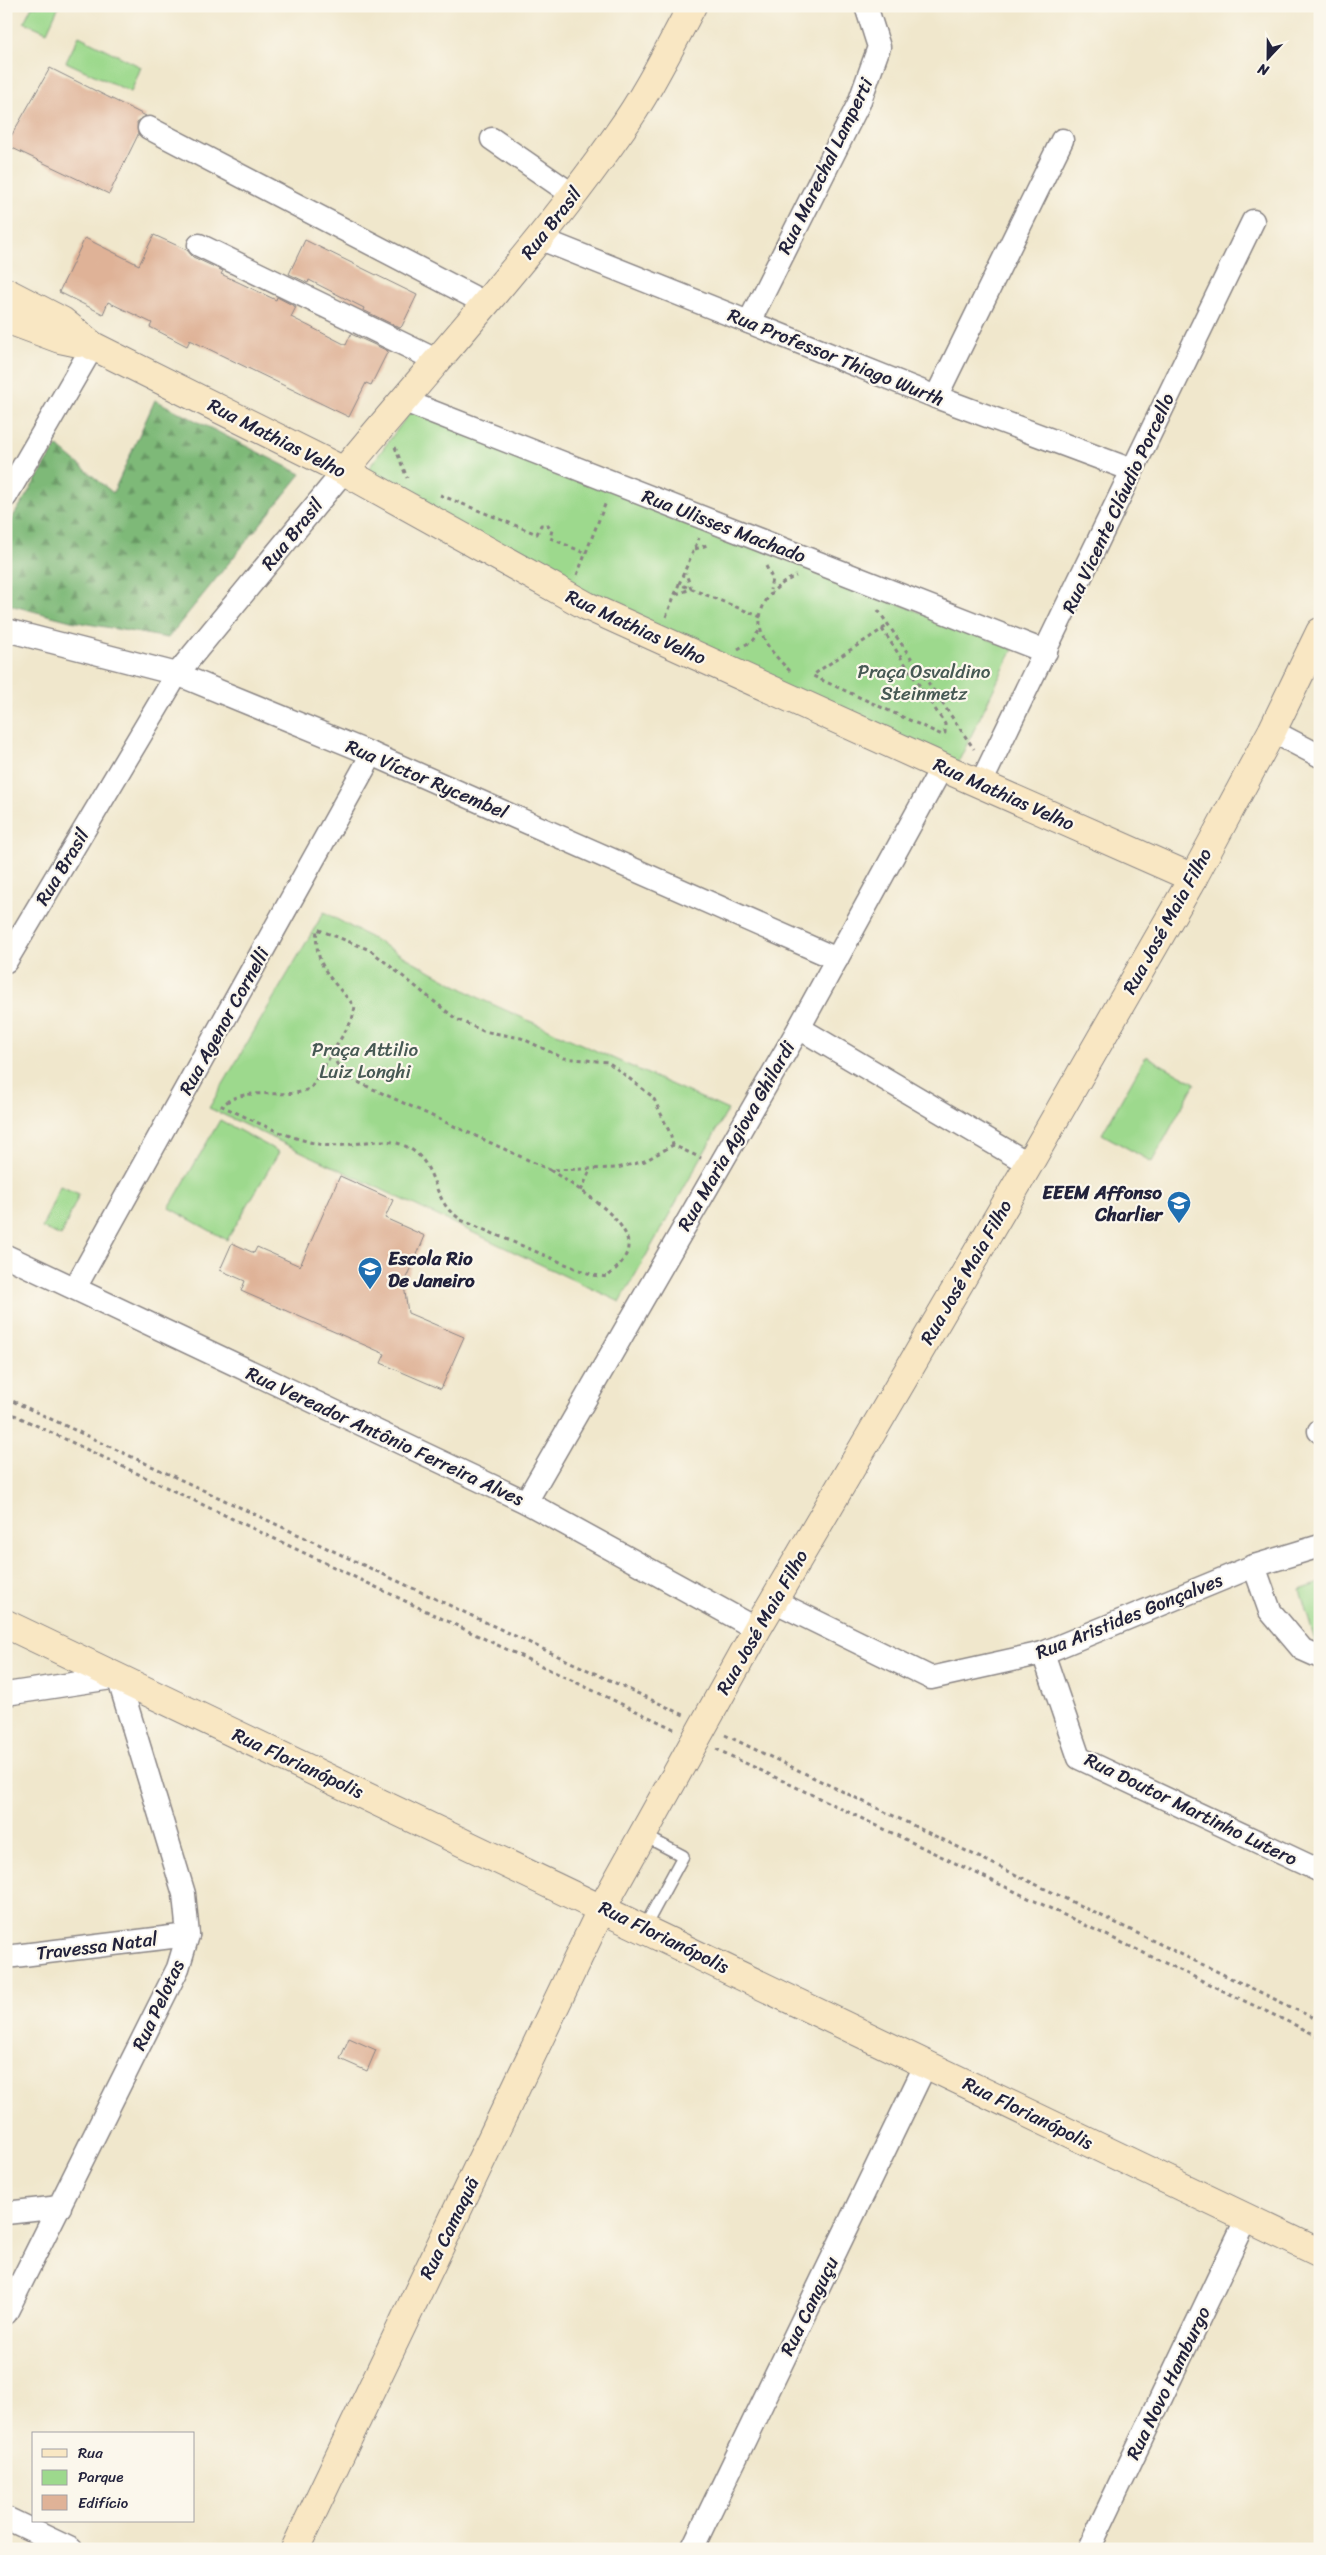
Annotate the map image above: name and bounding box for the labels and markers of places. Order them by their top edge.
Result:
place label: EEEM Affonso Charlier [1042,1176,1164,1231]
school or university icon: EEEM Affonso Charlier [1166,1190,1192,1224]
place label: Escola Rio De Janeiro [388,1242,475,1297]
school or university icon: Escola Rio De Janeiro [357,1256,383,1290]

